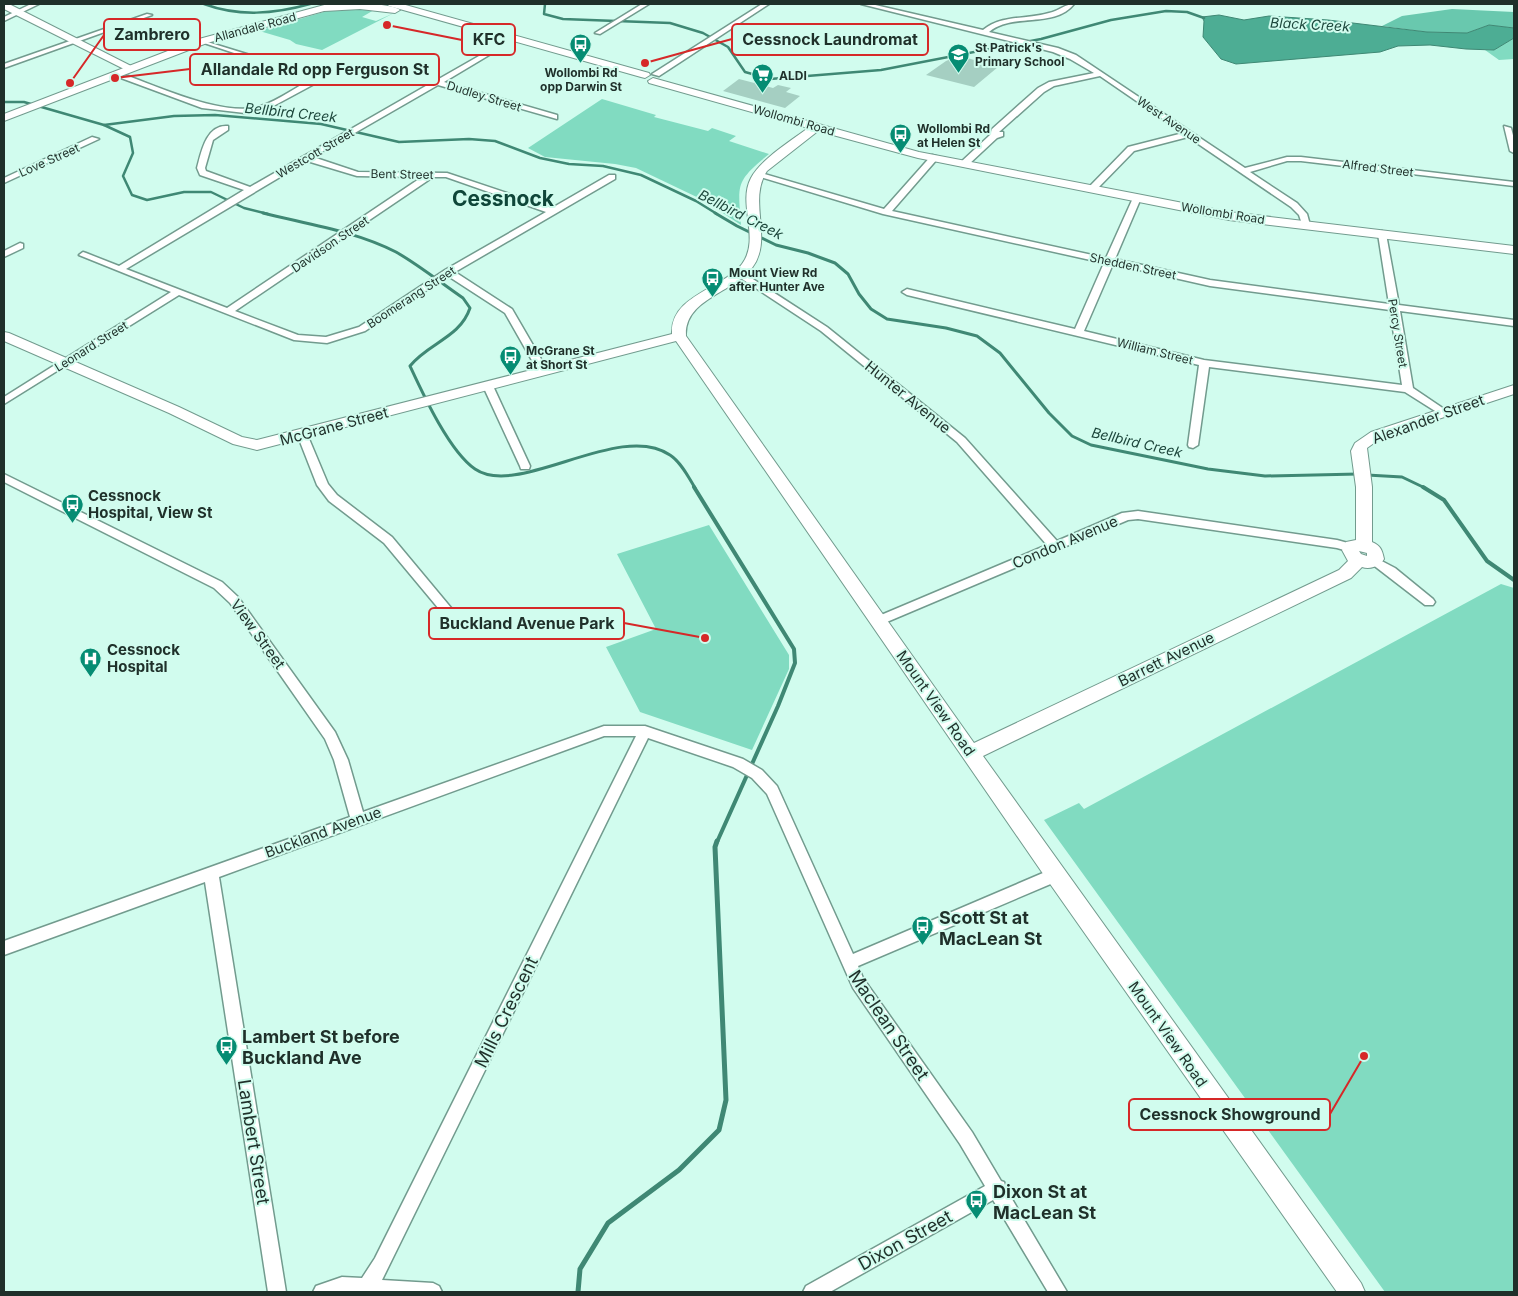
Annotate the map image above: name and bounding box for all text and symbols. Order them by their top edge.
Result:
street label: Allandale Road [212,9,298,45]
water label: Black Creek [1270,13,1351,35]
callout: Zambrero [104,19,200,50]
text: Zambrero [114,24,190,44]
callout: KFC [462,24,515,55]
callout: Cessnock Laundromat [732,24,928,55]
text: KFC [473,29,506,49]
text: Cessnock Laundromat [742,29,918,49]
bus stop icon: Wollombi Rd opp Darwin St [569,33,593,64]
place label: St Patrick's Primary School [975,40,1064,69]
school or university icon: St Patrick's Primary School [947,42,971,73]
callout: Allandale Rd opp Ferguson St [190,54,439,85]
text: Allandale Rd opp Ferguson St [201,59,429,79]
supermarket icon: ALDI [751,63,775,94]
place label: Wollombi Rd opp Darwin St [540,65,623,94]
place label: ALDI [779,68,807,83]
street label: Dudley Street [445,78,523,114]
street label: West Avenue [1134,93,1204,147]
water label: Bellbird Creek [244,99,338,125]
street label: Wollombi Road [751,101,837,139]
place label: Wollombi Rd at Helen St [917,121,990,150]
bus stop icon: Wollombi Rd at Helen St [889,123,913,154]
street label: Westcott Street [273,125,357,181]
street label: Love Street [16,140,82,180]
street label: Alfred Street [1342,156,1414,180]
street label: Bent Street [370,166,434,182]
water label: Bellbird Creek [696,185,786,243]
district label: Cessnock [452,186,555,211]
street label: Wollombi Road [1180,199,1266,227]
street label: Davidson Street [288,213,372,275]
street label: Shedden Street [1088,250,1178,282]
street label: Boomerang Street [364,263,458,331]
place label: Mount View Rd after Hunter Ave [729,265,825,294]
bus stop icon: Mount View Rd after Hunter Ave [701,267,725,298]
street label: Percy Street [1385,297,1411,369]
street label: Leonard Street [52,317,131,375]
street label: William Street [1115,334,1195,368]
place label: McGrane St at Short St [526,343,595,372]
bus stop icon: McGrane St at Short St [498,345,522,376]
street label: Hunter Avenue [861,357,955,437]
street label: Alexander Street [1369,390,1487,448]
street label: McGrane Street [278,402,390,450]
water label: Bellbird Creek [1090,423,1184,461]
place label: Cessnock Hospital, View St [88,486,213,522]
bus stop icon: Cessnock Hospital, View St [60,492,84,523]
street label: Condon Avenue [1009,511,1121,573]
street label: View Street [226,596,290,673]
callout: Buckland Avenue Park [429,608,624,639]
text: Buckland Avenue Park [439,613,615,633]
street label: Barrett Avenue [1115,628,1217,690]
place label: Cessnock Hospital [107,640,180,676]
hospital icon: Cessnock Hospital [79,646,103,677]
street label: Mount View Road [892,647,980,759]
street label: Buckland Avenue [262,802,384,862]
place label: Scott St at MacLean St [939,907,1043,949]
bus stop icon: Scott St at MacLean St [911,915,935,946]
street label: Mills Crescent [470,953,542,1071]
street label: Maclean Street [844,966,934,1084]
street label: Mount View Road [1124,978,1212,1090]
place label: Lambert St before Buckland Ave [242,1026,400,1068]
bus stop icon: Lambert St before Buckland Ave [214,1034,238,1065]
street label: Lambert Street [234,1078,274,1206]
callout: Cessnock Showground [1129,1099,1330,1130]
text: Cessnock Showground [1139,1104,1321,1124]
place label: Dixon St at MacLean St [993,1181,1097,1223]
bus stop icon: Dixon St at MacLean St [965,1189,989,1220]
street label: Dixon Street [854,1206,956,1274]

